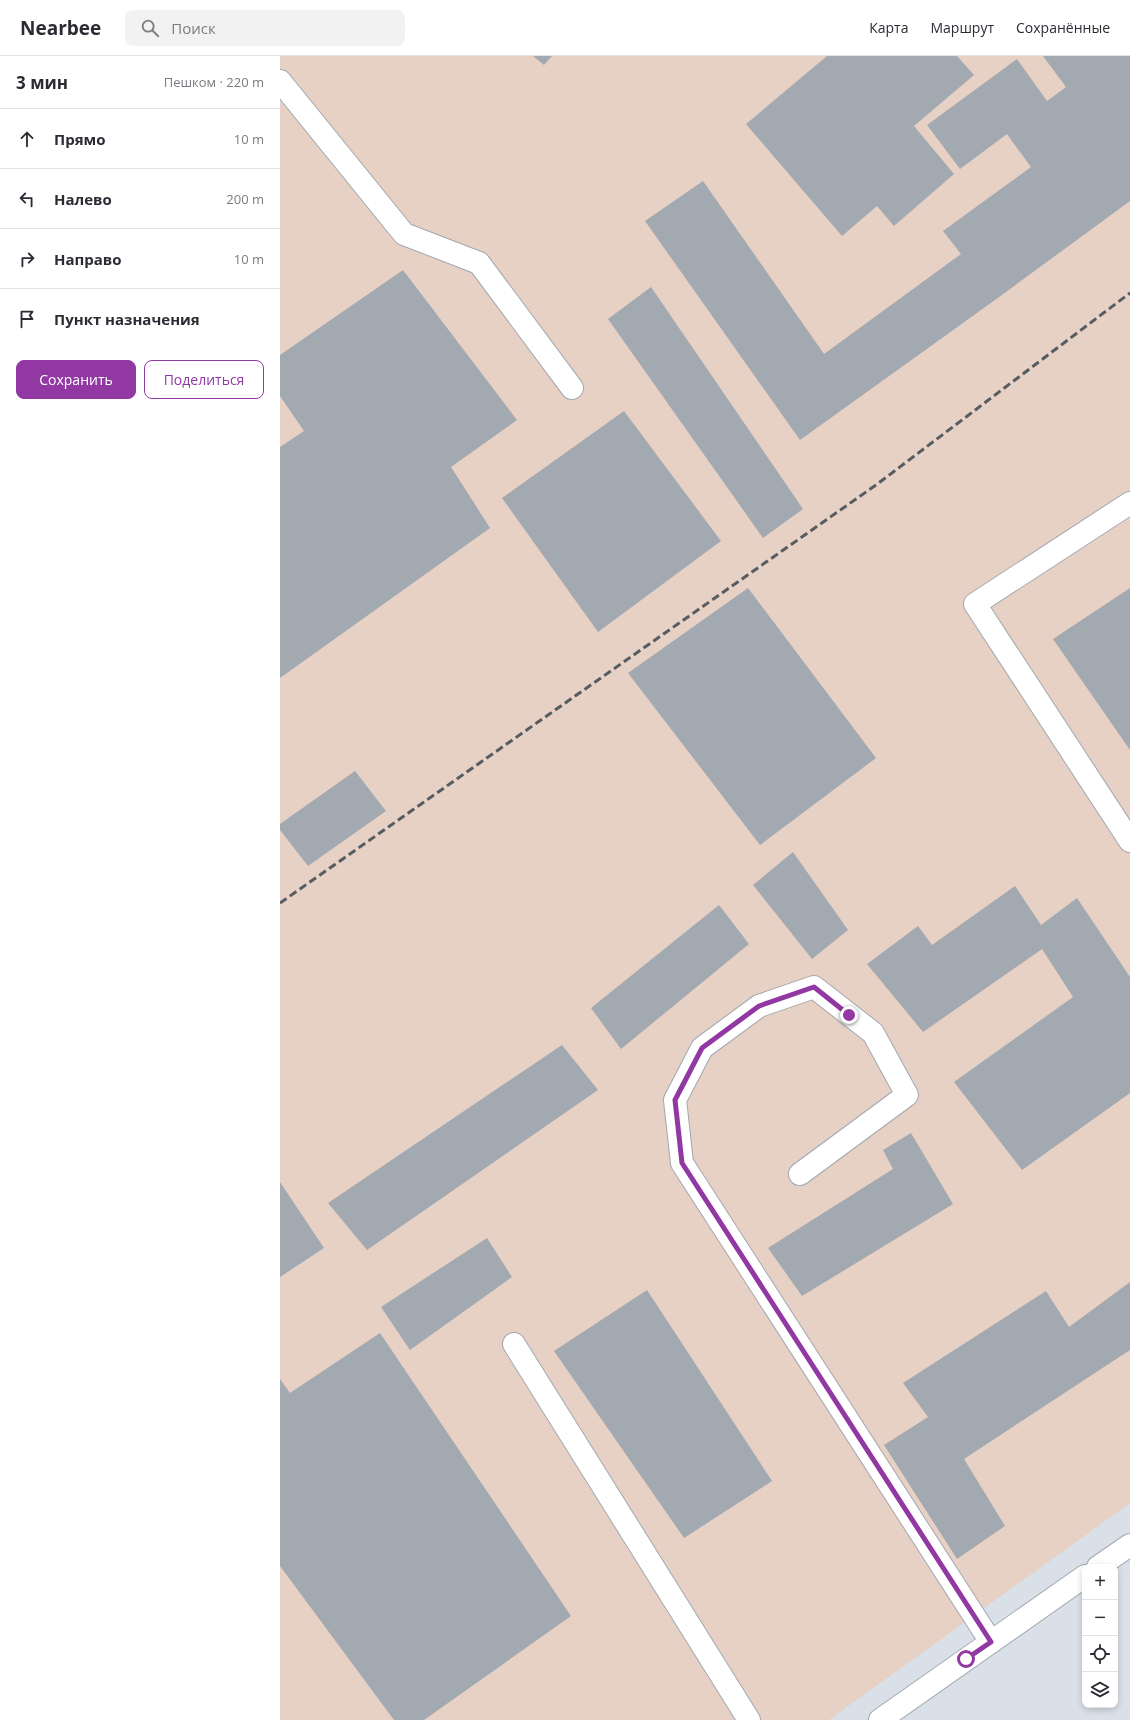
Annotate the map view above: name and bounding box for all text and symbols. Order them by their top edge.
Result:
search box [125,10,405,46]
text: Nearbee [20,15,101,41]
icon: search [139,17,161,39]
text: Поиск [171,18,216,38]
text: Карта [869,18,908,37]
text: Маршрут [930,18,994,37]
text: Сохранённые [1016,18,1110,37]
text: 3 мин [16,71,68,94]
text: Пешком · 220 m [164,73,264,91]
icon: ahead [16,128,38,150]
text: Прямо [54,129,106,149]
text: 10 m [234,130,264,148]
icon: left [16,188,38,210]
text: Налево [54,189,112,209]
text: 200 m [226,190,264,208]
icon: right [16,248,38,270]
text: Направо [54,249,122,269]
text: 10 m [234,250,264,268]
icon: arrive [16,308,38,330]
text: Пункт назначения [54,309,200,329]
button: Сохранить [16,360,136,399]
button: Поделиться [144,360,264,399]
route end [840,1006,858,1024]
map controls [1082,1564,1118,1708]
button: + [1082,1564,1118,1600]
button: − [1082,1600,1118,1636]
button: locate [1082,1636,1118,1672]
route start [957,1650,975,1668]
button: layers [1082,1672,1118,1708]

